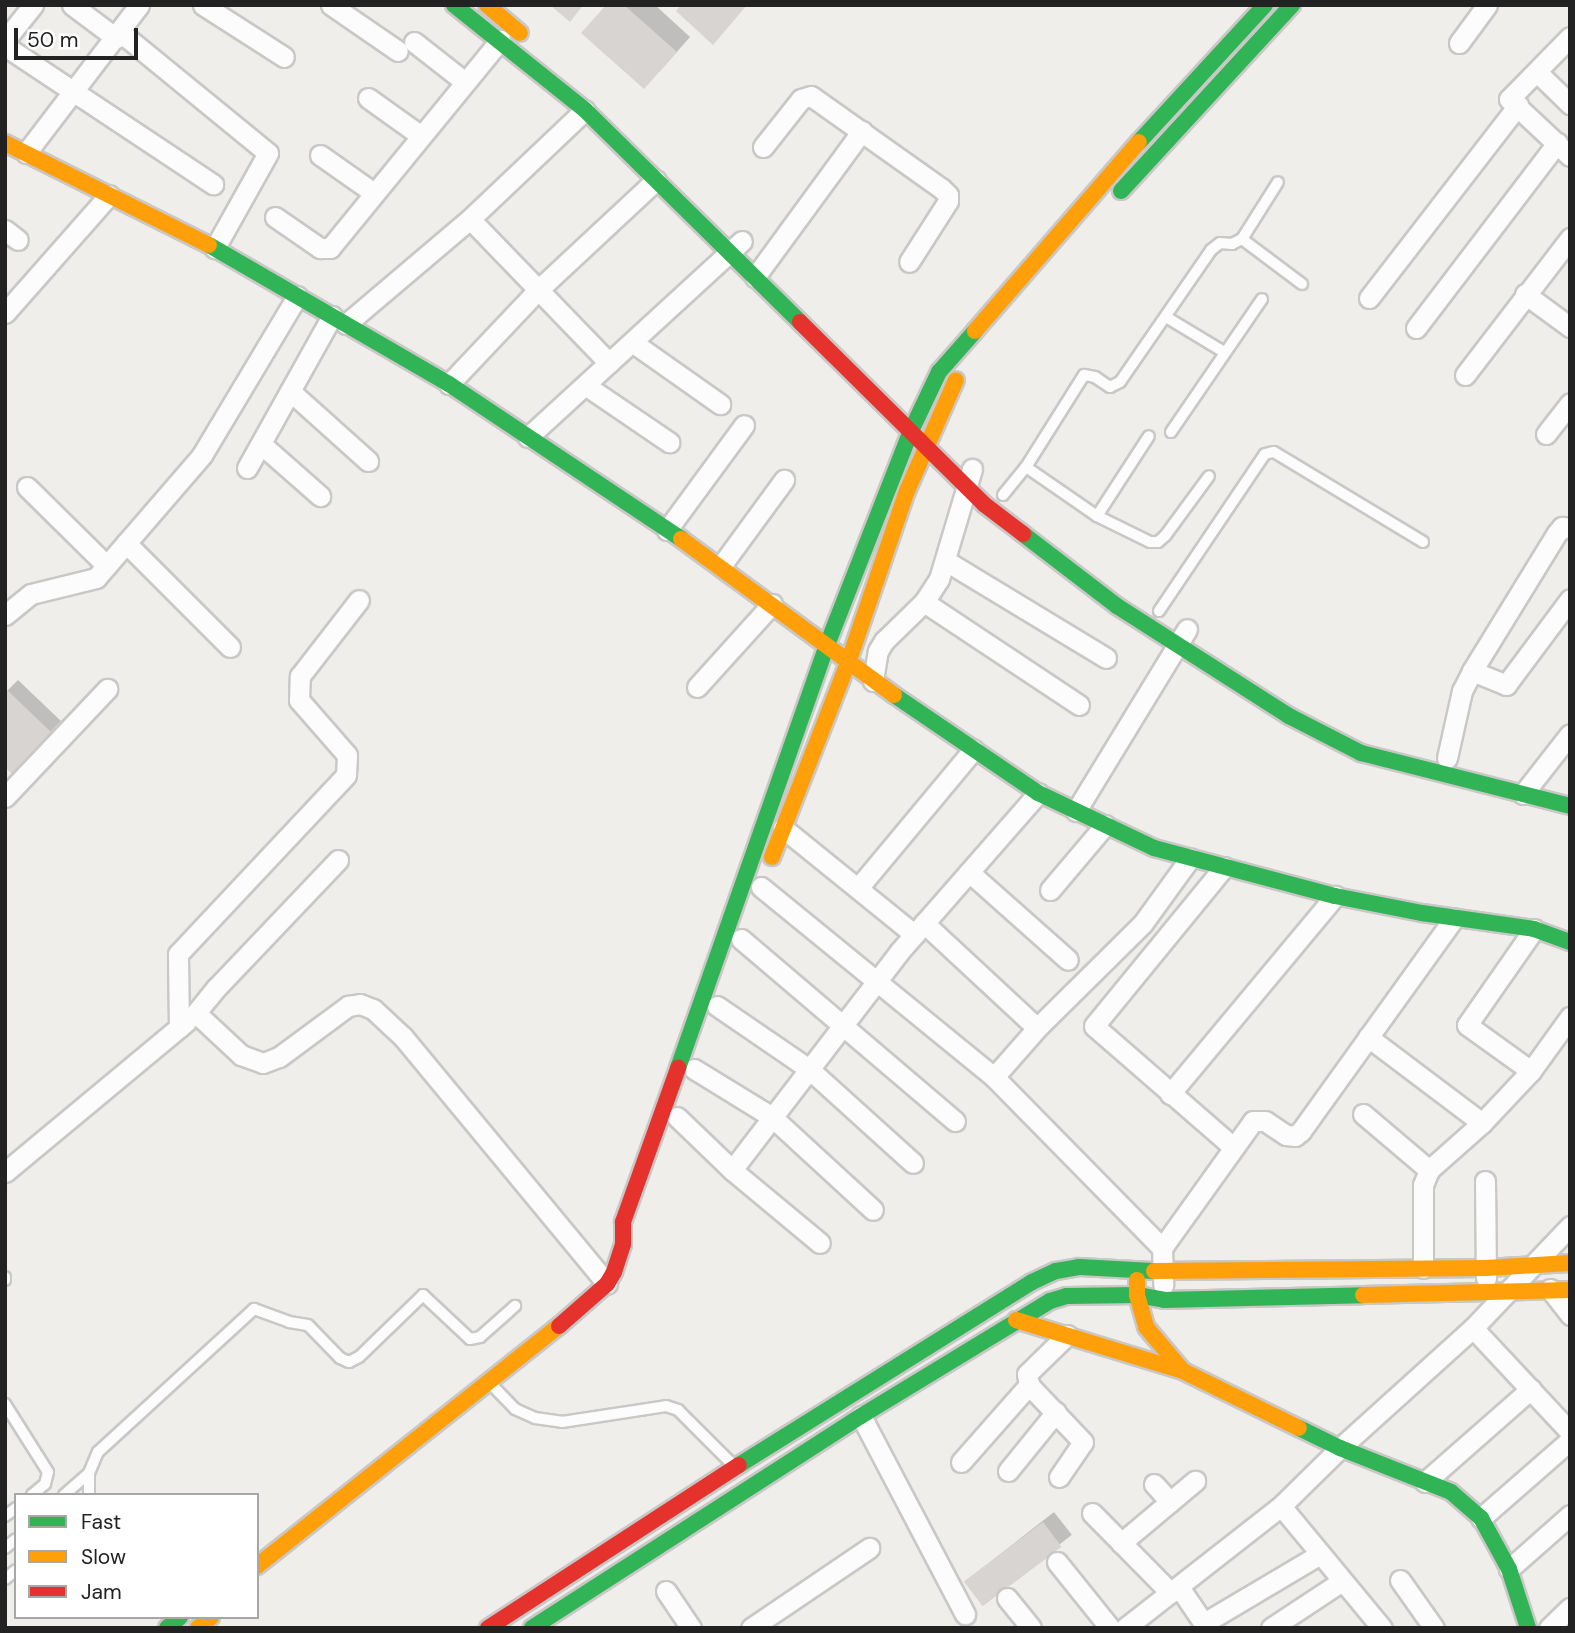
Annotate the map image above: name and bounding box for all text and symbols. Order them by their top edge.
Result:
scale bar [18,14,142,58]
text: 50 m [27,26,78,54]
legend [14,1493,259,1619]
text: Fast [81,1508,121,1536]
text: Slow [81,1543,126,1571]
text: Jam [81,1578,122,1606]

